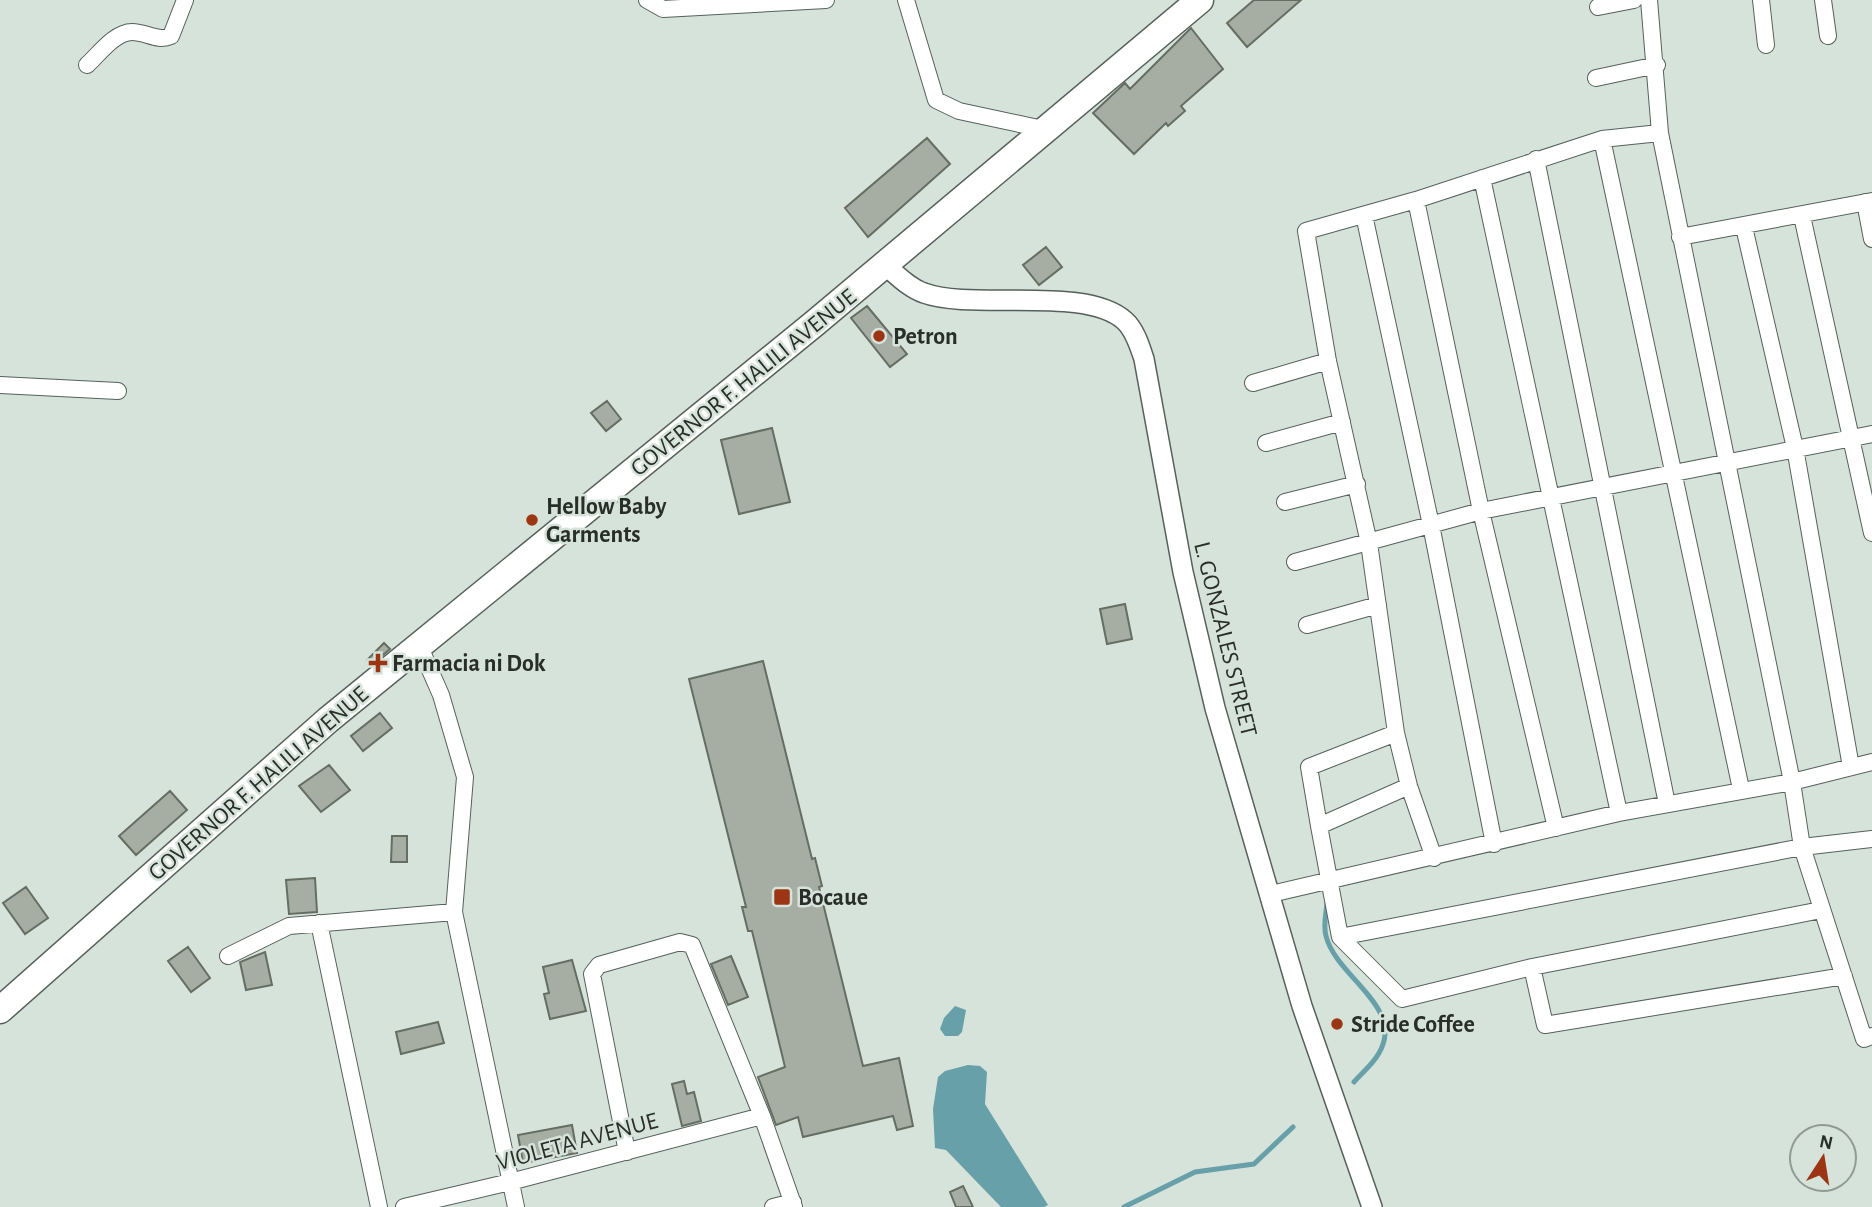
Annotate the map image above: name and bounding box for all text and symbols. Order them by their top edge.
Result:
street label: GOVERNOR F. HALILI AVENUE [626,284,861,481]
place label: Petron [893,325,958,349]
marker: Petron [871,328,887,344]
place label: Hellow Baby Garments [546,495,667,547]
marker: Hellow Baby Garments [524,512,540,528]
street label: L. GONZALES STREET [1189,539,1261,739]
place label: Farmacia ni Dok [392,652,546,676]
marker: Farmacia ni Dok [370,655,386,671]
street label: GOVERNOR F. HALILI AVENUE [144,682,373,885]
place label: Bocaue [798,886,868,910]
marker: Bocaue [772,887,792,907]
place label: Stride Coffee [1351,1013,1475,1037]
marker: Stride Coffee [1329,1016,1345,1032]
street label: VIOLETA AVENUE [494,1109,661,1175]
north arrow [1788,1123,1858,1193]
text: N [1818,1132,1835,1154]

